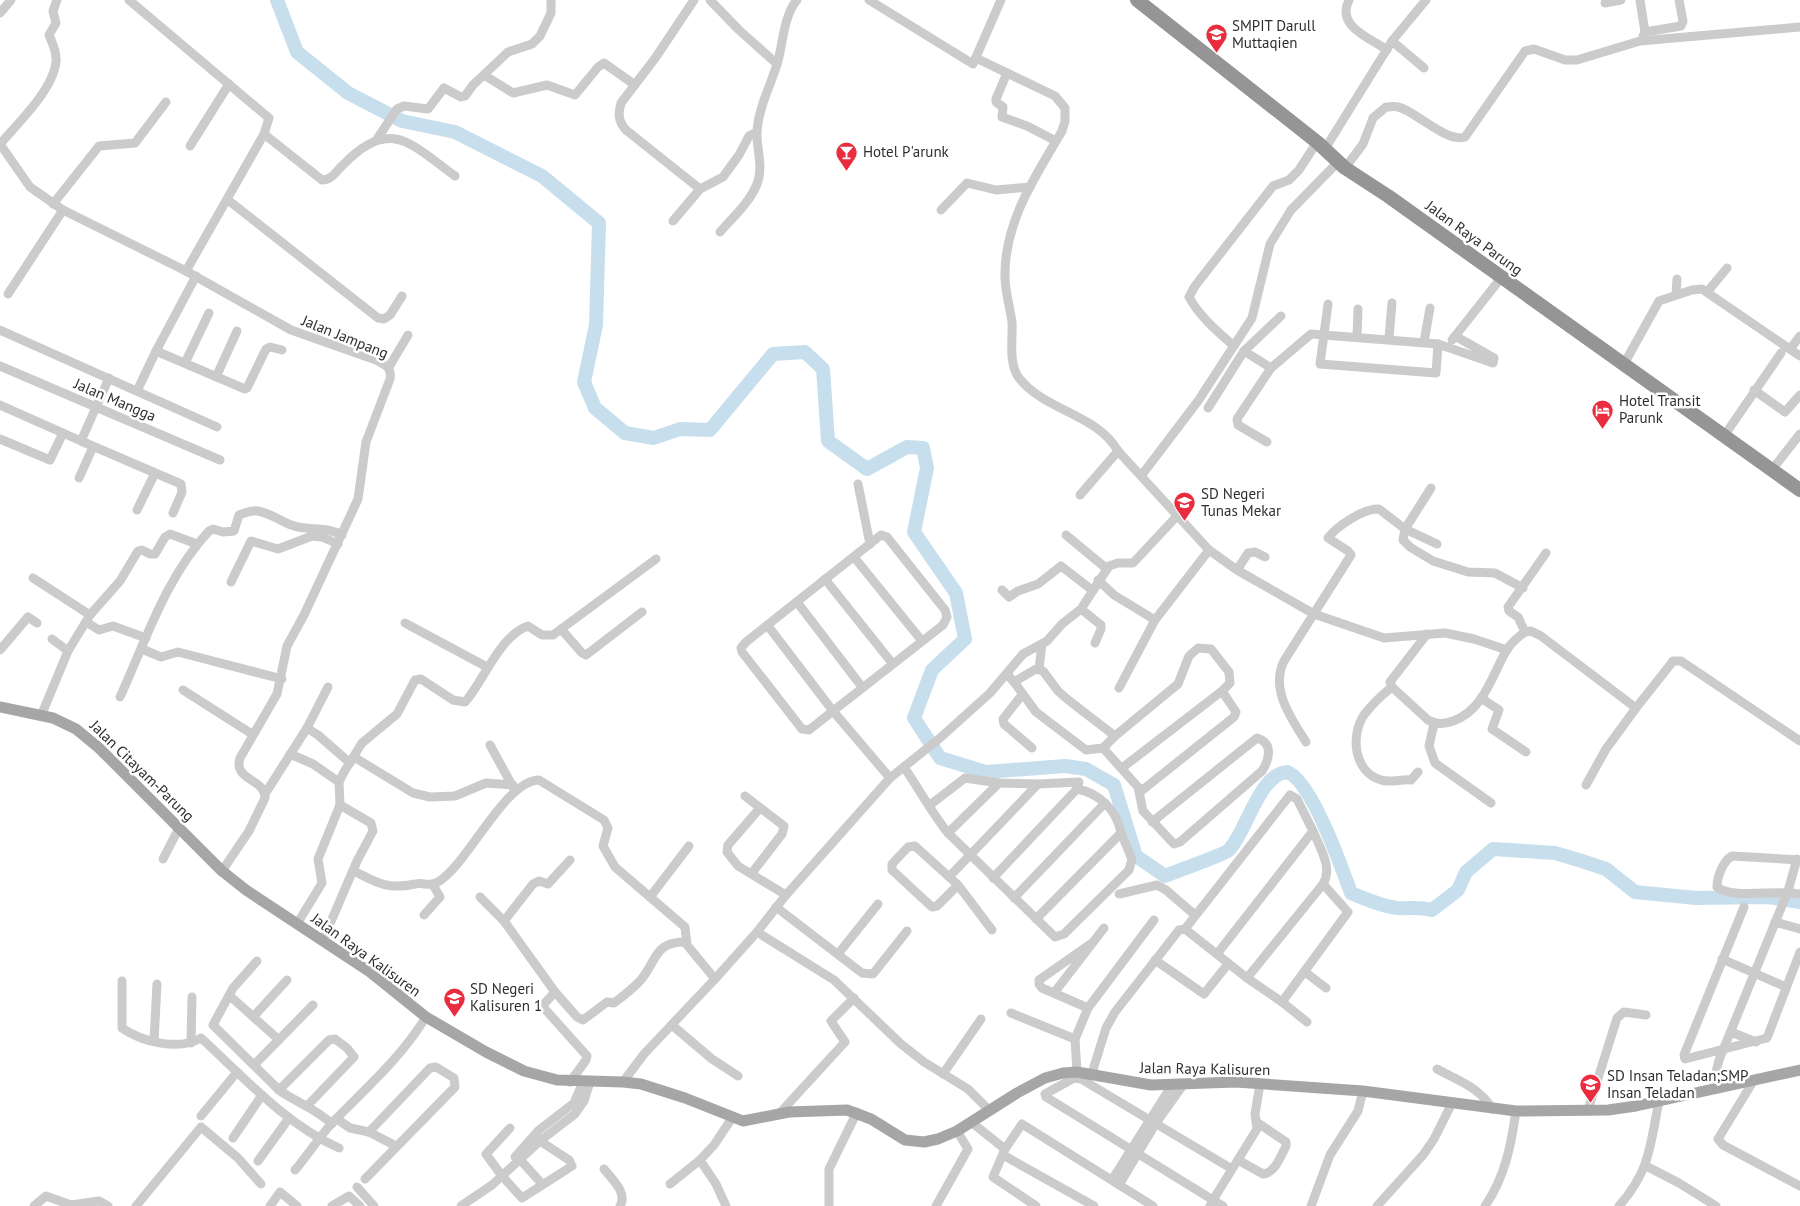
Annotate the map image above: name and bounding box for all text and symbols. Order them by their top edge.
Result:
place label: SMPIT Darull Muttaqien [1232,16,1316,52]
school or university icon: SMPIT Darull Muttaqien [1204,23,1228,54]
bar icon: Hotel P'arunk [835,140,859,171]
place label: Hotel P'arunk [863,142,950,161]
street label: Jalan Raya Parung [1421,195,1526,279]
street label: Jalan Jampang [298,310,391,363]
street label: Jalan Mangga [71,373,159,425]
place label: Hotel Transit Parunk [1619,391,1701,427]
hotel icon: Hotel Transit Parunk [1591,398,1615,429]
place label: SD Negeri Tunas Mekar [1201,484,1281,520]
school or university icon: SD Negeri Tunas Mekar [1173,491,1197,522]
street label: Jalan Citayam-Parung [86,715,198,825]
street label: Jalan Raya Kalisuren [307,908,425,1001]
place label: SD Negeri Kalisuren 1 [470,979,542,1015]
school or university icon: SD Negeri Kalisuren 1 [442,986,466,1017]
street label: Jalan Raya Kalisuren [1139,1058,1270,1079]
place label: SD Insan Teladan;SMP Insan Teladan [1607,1066,1748,1102]
school or university icon: SD Insan Teladan;SMP Insan Teladan [1579,1073,1603,1104]

